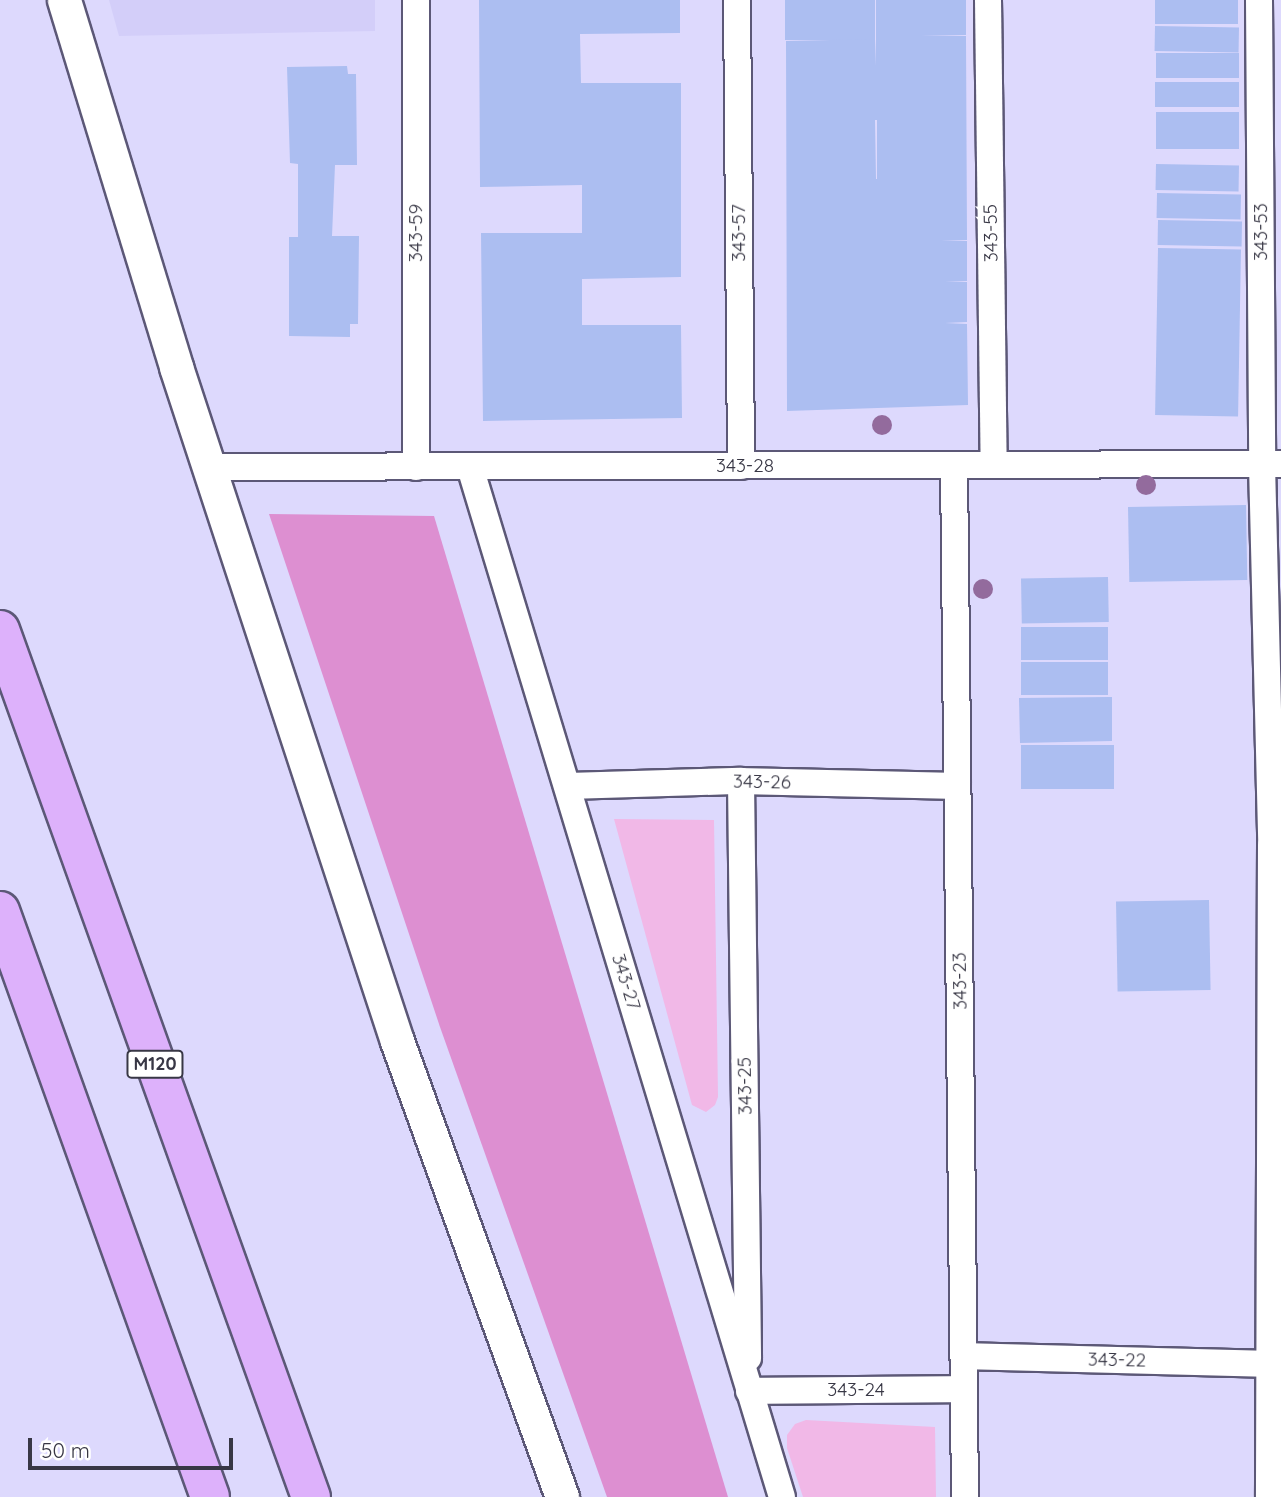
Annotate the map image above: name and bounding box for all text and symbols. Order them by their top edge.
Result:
street label: 343-53 [1250,203,1272,261]
street label: 343-59 [405,204,427,262]
street label: 343-57 [728,204,750,262]
street label: 343-55 [979,204,1003,262]
street label: 343-28 [716,455,774,477]
street label: 343-26 [733,770,791,794]
street label: 343-27 [607,951,645,1013]
street label: 343-23 [948,952,972,1010]
road number: M120 [125,1050,185,1078]
street label: 343-25 [733,1057,757,1115]
street label: 343-22 [1088,1348,1146,1372]
street label: 343-24 [827,1379,885,1401]
scale bar [32,1424,236,1468]
text: 50 m [41,1437,90,1463]

